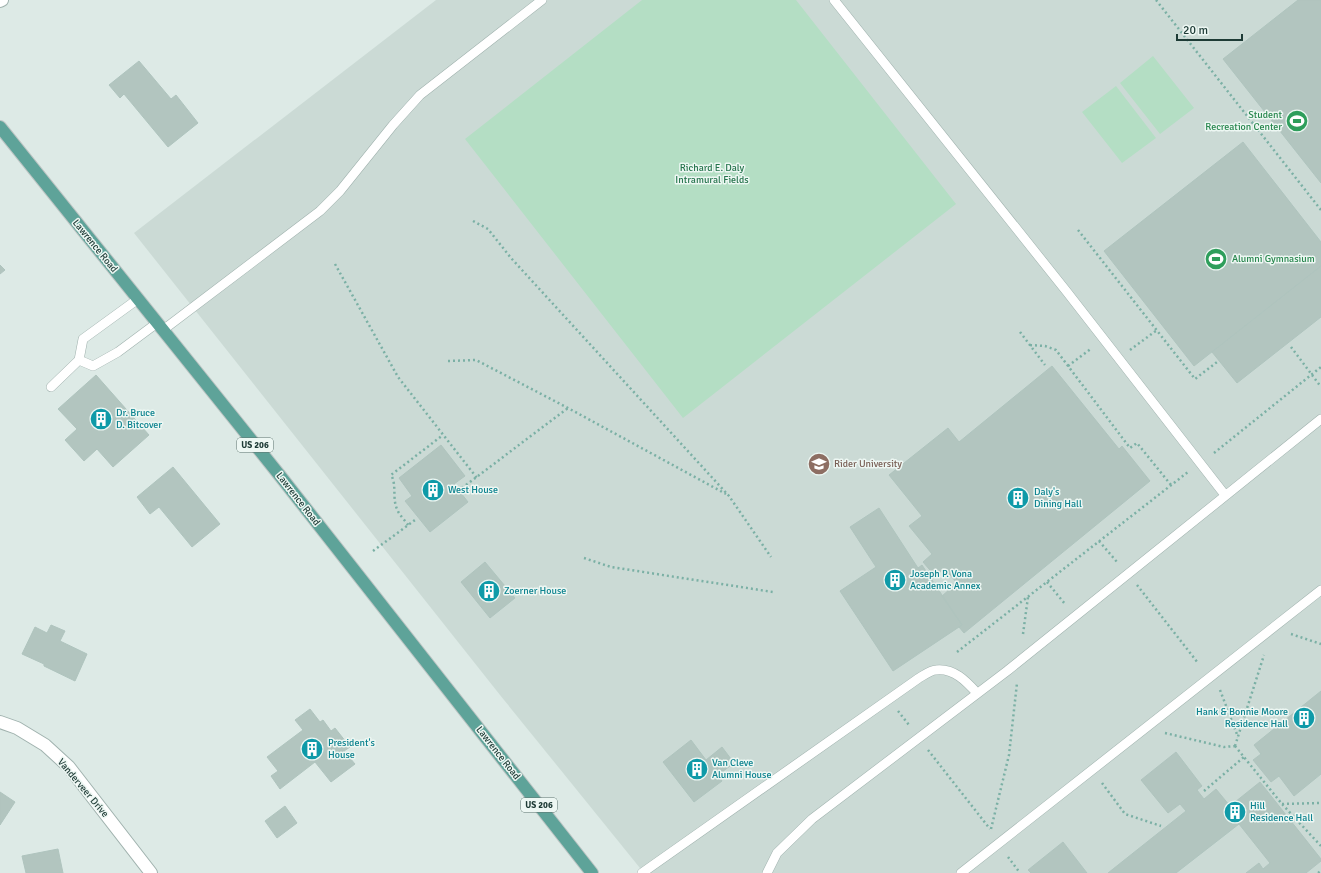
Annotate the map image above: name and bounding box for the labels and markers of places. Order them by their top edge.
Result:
sports icon: Student Recreation Center [1284,108,1310,134]
place label: Student Recreation Center [1205,109,1282,133]
sports icon: Alumni Gymnasium [1203,246,1229,272]
place label: Alumni Gymnasium [1232,253,1315,265]
building icon: Dr. Bruce D. Bitcover [88,406,114,432]
place label: Dr. Bruce D. Bitcover [116,407,162,431]
school or university icon: Rider University [806,451,832,477]
place label: Rider University [834,458,902,470]
building icon: West House [420,477,446,503]
place label: West House [448,484,498,496]
building icon: Daly's Dining Hall [1005,485,1031,511]
place label: Daly's Dining Hall [1034,486,1082,510]
building icon: Joseph P. Vona Academic Annex [882,567,908,593]
place label: Joseph P. Vona Academic Annex [910,568,981,592]
building icon: Zoerner House [476,578,502,604]
place label: Zoerner House [504,585,566,597]
building icon: Hank & Bonnie Moore Residence Hall [1291,705,1317,731]
place label: Hank & Bonnie Moore Residence Hall [1196,706,1288,730]
building icon: President's House [299,736,325,762]
place label: President's House [328,737,375,761]
building icon: Van Cleve Alumni House [684,756,710,782]
place label: Van Cleve Alumni House [712,757,771,781]
building icon: Hill Residence Hall [1222,799,1248,825]
place label: Hill Residence Hall [1250,800,1313,824]

